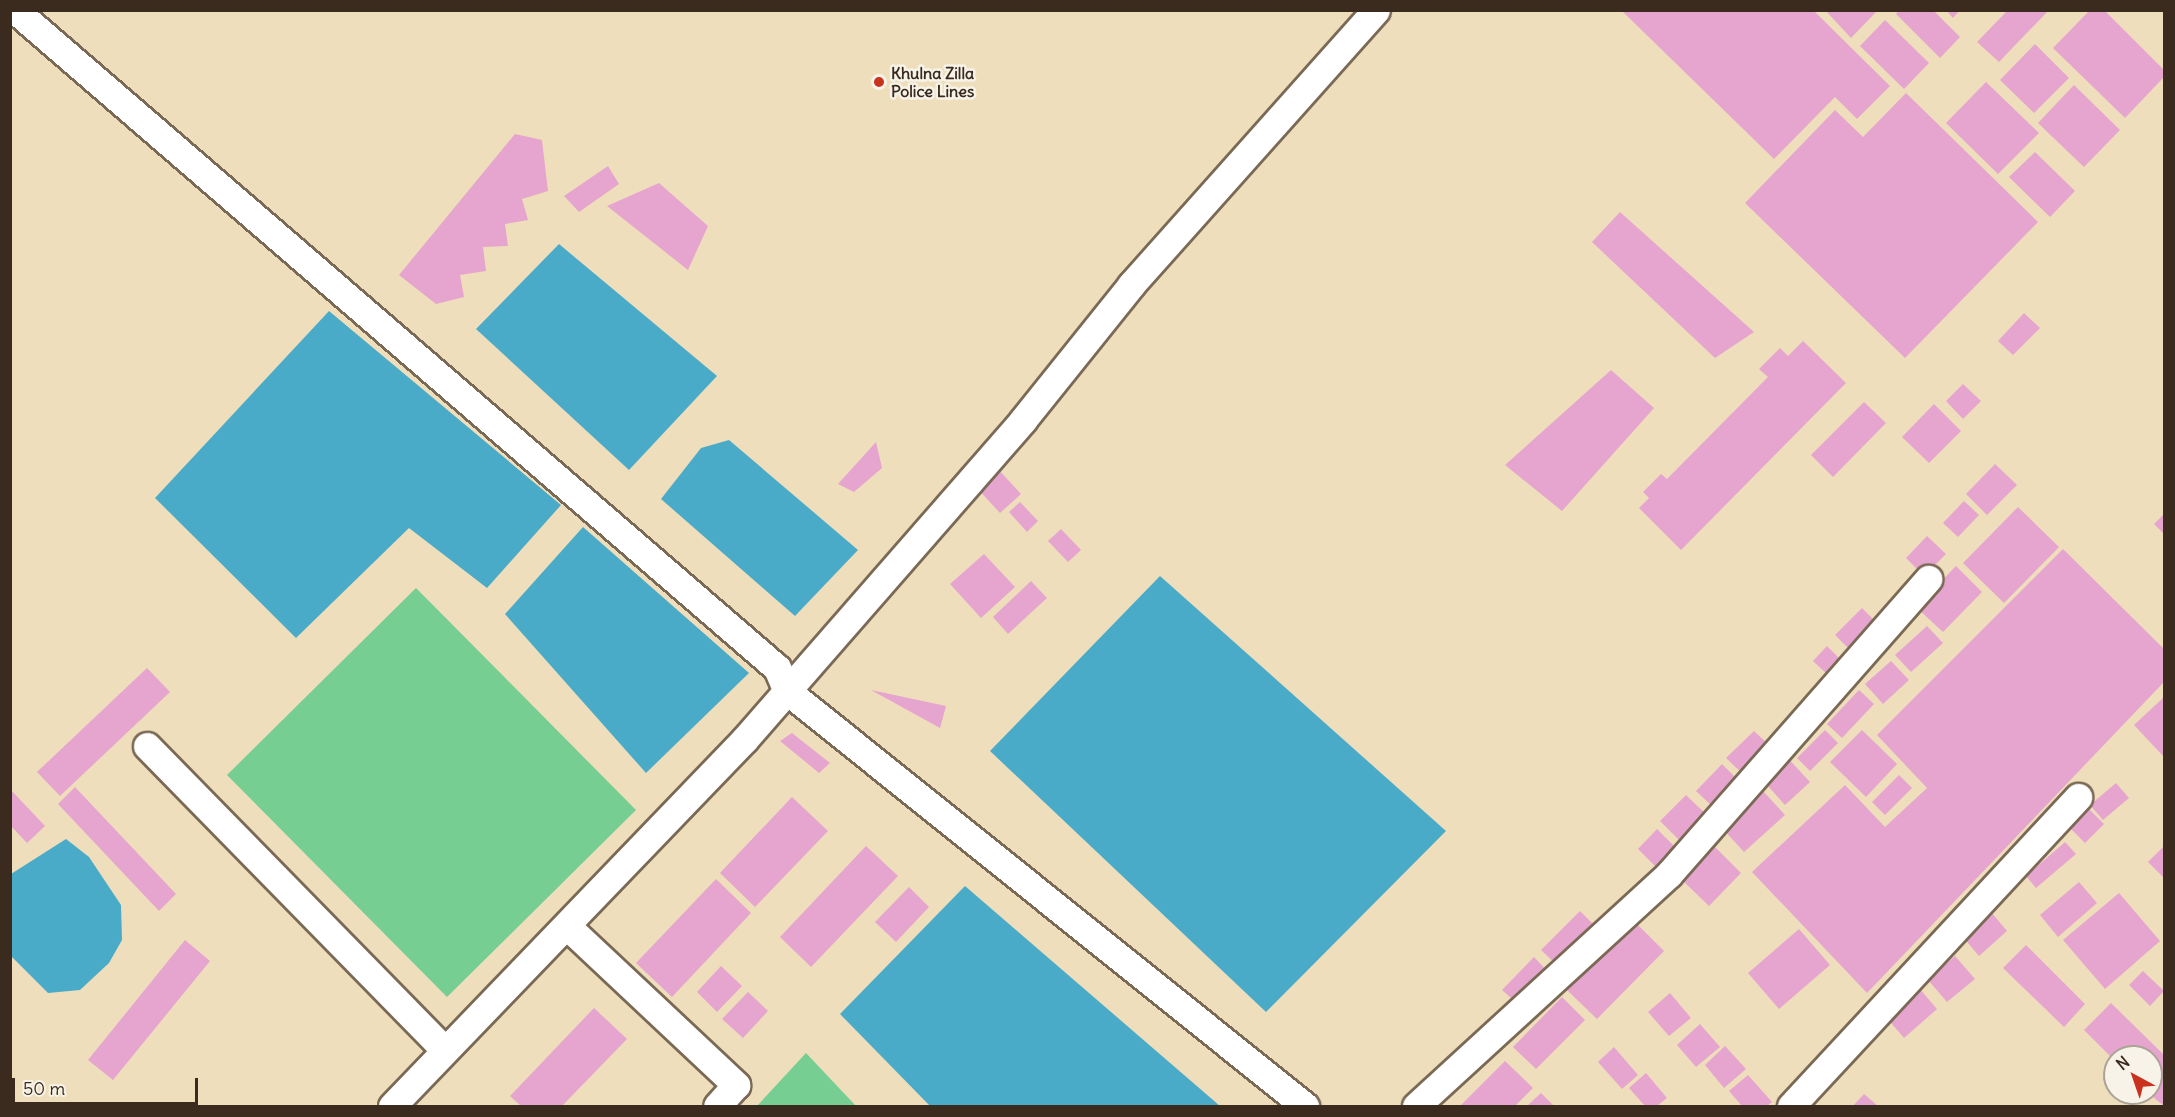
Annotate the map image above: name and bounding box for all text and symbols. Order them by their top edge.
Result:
place label: Khulna Zilla Police Lines [891,63,974,101]
marker: Khulna Zilla Police Lines [872,75,886,89]
north arrow [2103,1045,2163,1105]
text: N [2112,1052,2133,1074]
scale bar [15,1066,201,1104]
text: 50 m [23,1077,65,1100]

